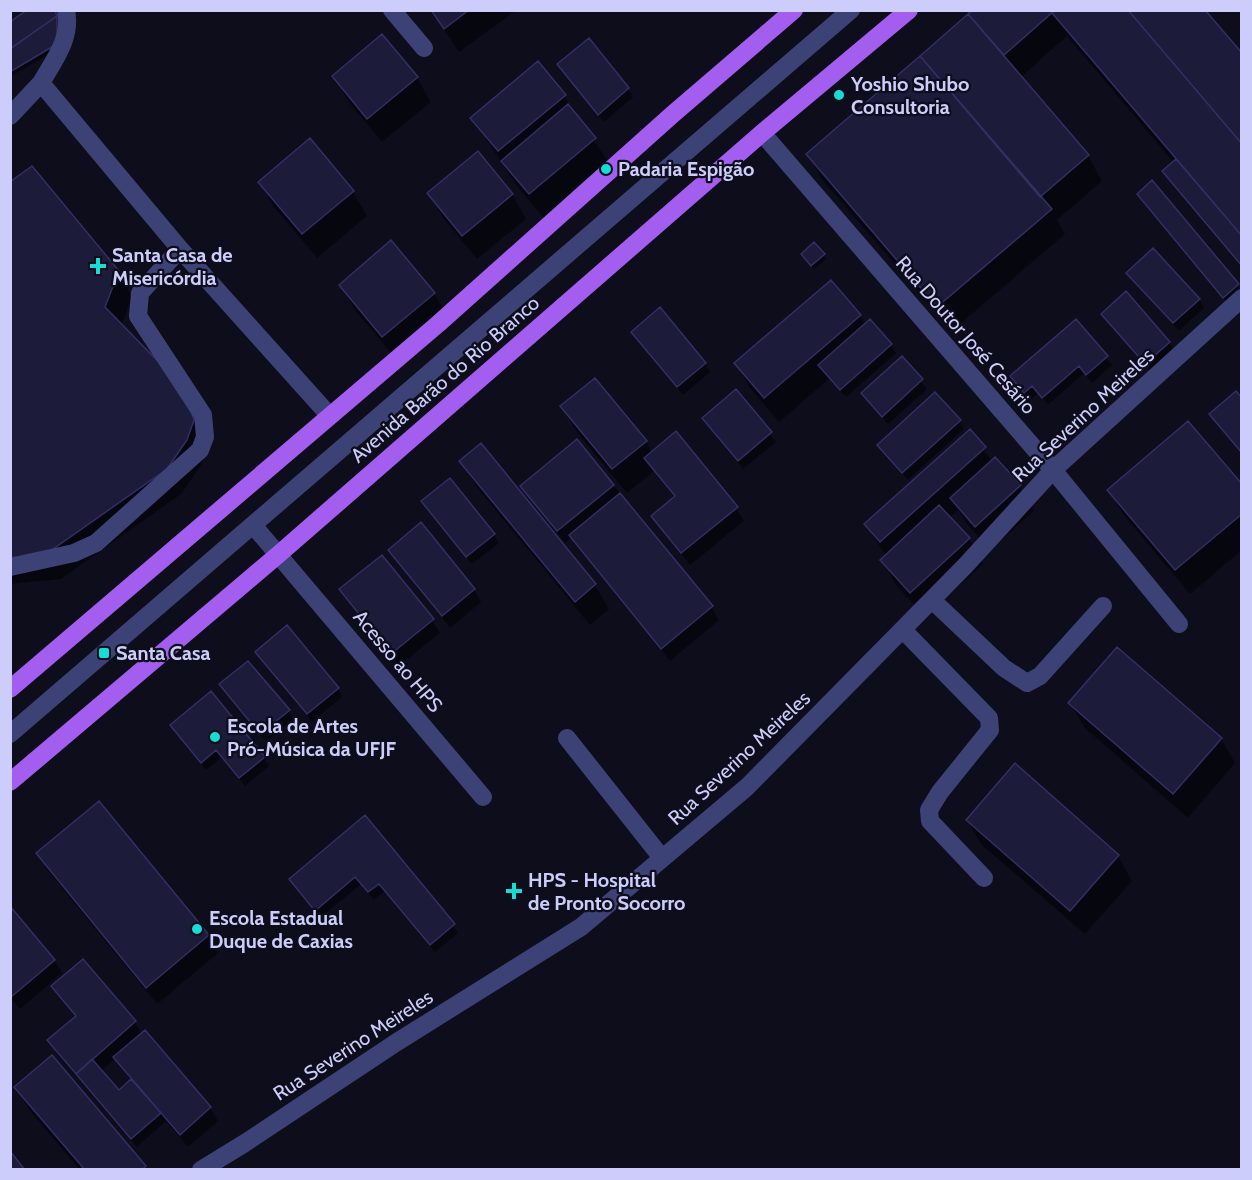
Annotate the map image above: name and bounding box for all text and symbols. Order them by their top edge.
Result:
place label: Yoshio Shubo Consultoria [850,72,969,119]
marker: Yoshio Shubo Consultoria [832,88,846,102]
place label: Padaria Espigão [618,157,754,181]
marker: Padaria Espigão [599,162,613,176]
place label: Santa Casa de Misericórdia [112,243,233,290]
street label: Rua Doutor José Cesário [891,251,1041,419]
marker: Santa Casa de Misericórdia [89,257,107,275]
street label: Avenida Barão do Rio Branco [346,291,544,467]
street label: Rua Severino Meireles [1007,343,1159,487]
street label: Acesso ao HPS [348,605,448,717]
place label: Santa Casa [116,641,210,665]
marker: Santa Casa [97,646,111,660]
street label: Rua Severino Meireles [663,686,815,830]
place label: Escola de Artes Pró-Música da UFJF [227,714,397,761]
marker: Escola de Artes Pró-Música da UFJF [208,730,222,744]
place label: HPS - Hospital de Pronto Socorro [528,868,685,915]
marker: HPS - Hospital de Pronto Socorro [505,882,523,900]
place label: Escola Estadual Duque de Caxias [209,906,353,953]
marker: Escola Estadual Duque de Caxias [190,922,204,936]
street label: Rua Severino Meireles [269,984,437,1106]

